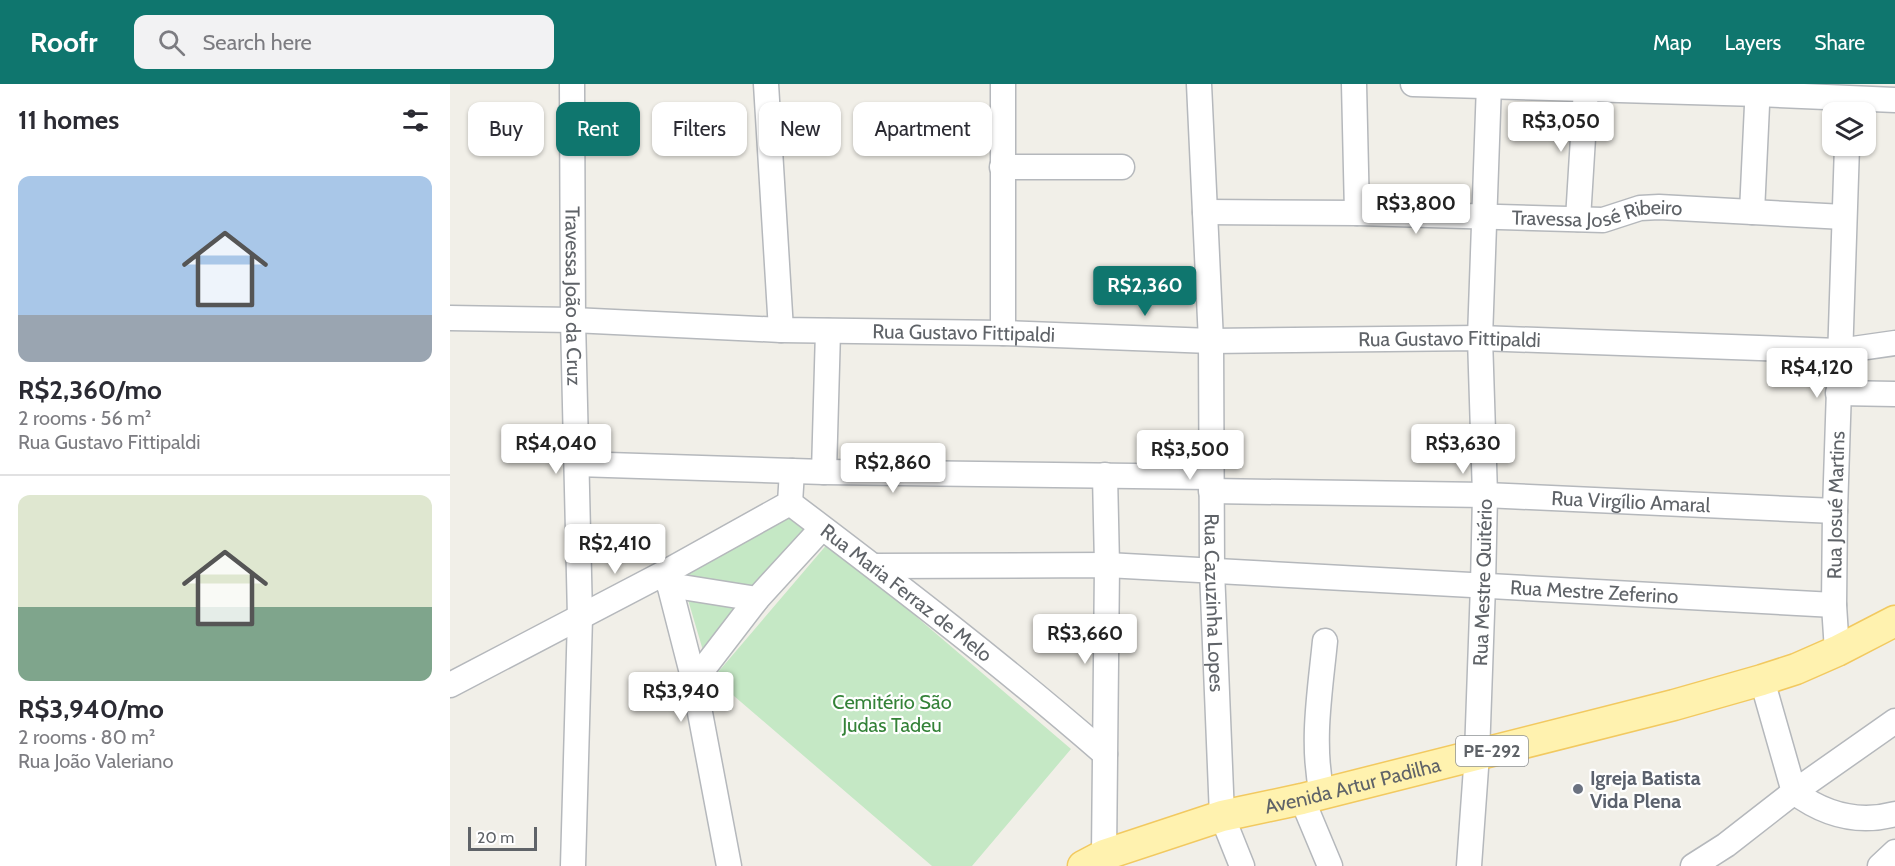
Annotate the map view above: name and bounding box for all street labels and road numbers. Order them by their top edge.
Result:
street label: Travessa José Ribeiro [1511,195,1683,232]
street label: Travessa João da Cruz [561,206,587,386]
street label: Rua Gustavo Fittipaldi [872,319,1056,347]
street label: Rua Gustavo Fittipaldi [1358,326,1541,352]
street label: Rua Josué Martins [1822,431,1850,579]
street label: Rua Virgílio Amaral [1551,486,1711,517]
street label: Rua Mestre Quitério [1468,499,1497,666]
street label: Rua Cazuzinha Lopes [1200,513,1229,692]
street label: Rua Maria Ferraz de Melo [816,519,997,667]
street label: Rua Mestre Zeferino [1509,575,1679,608]
road number: PE-292 [1456,736,1528,766]
street label: Avenida Artur Padilha [1262,752,1443,819]

